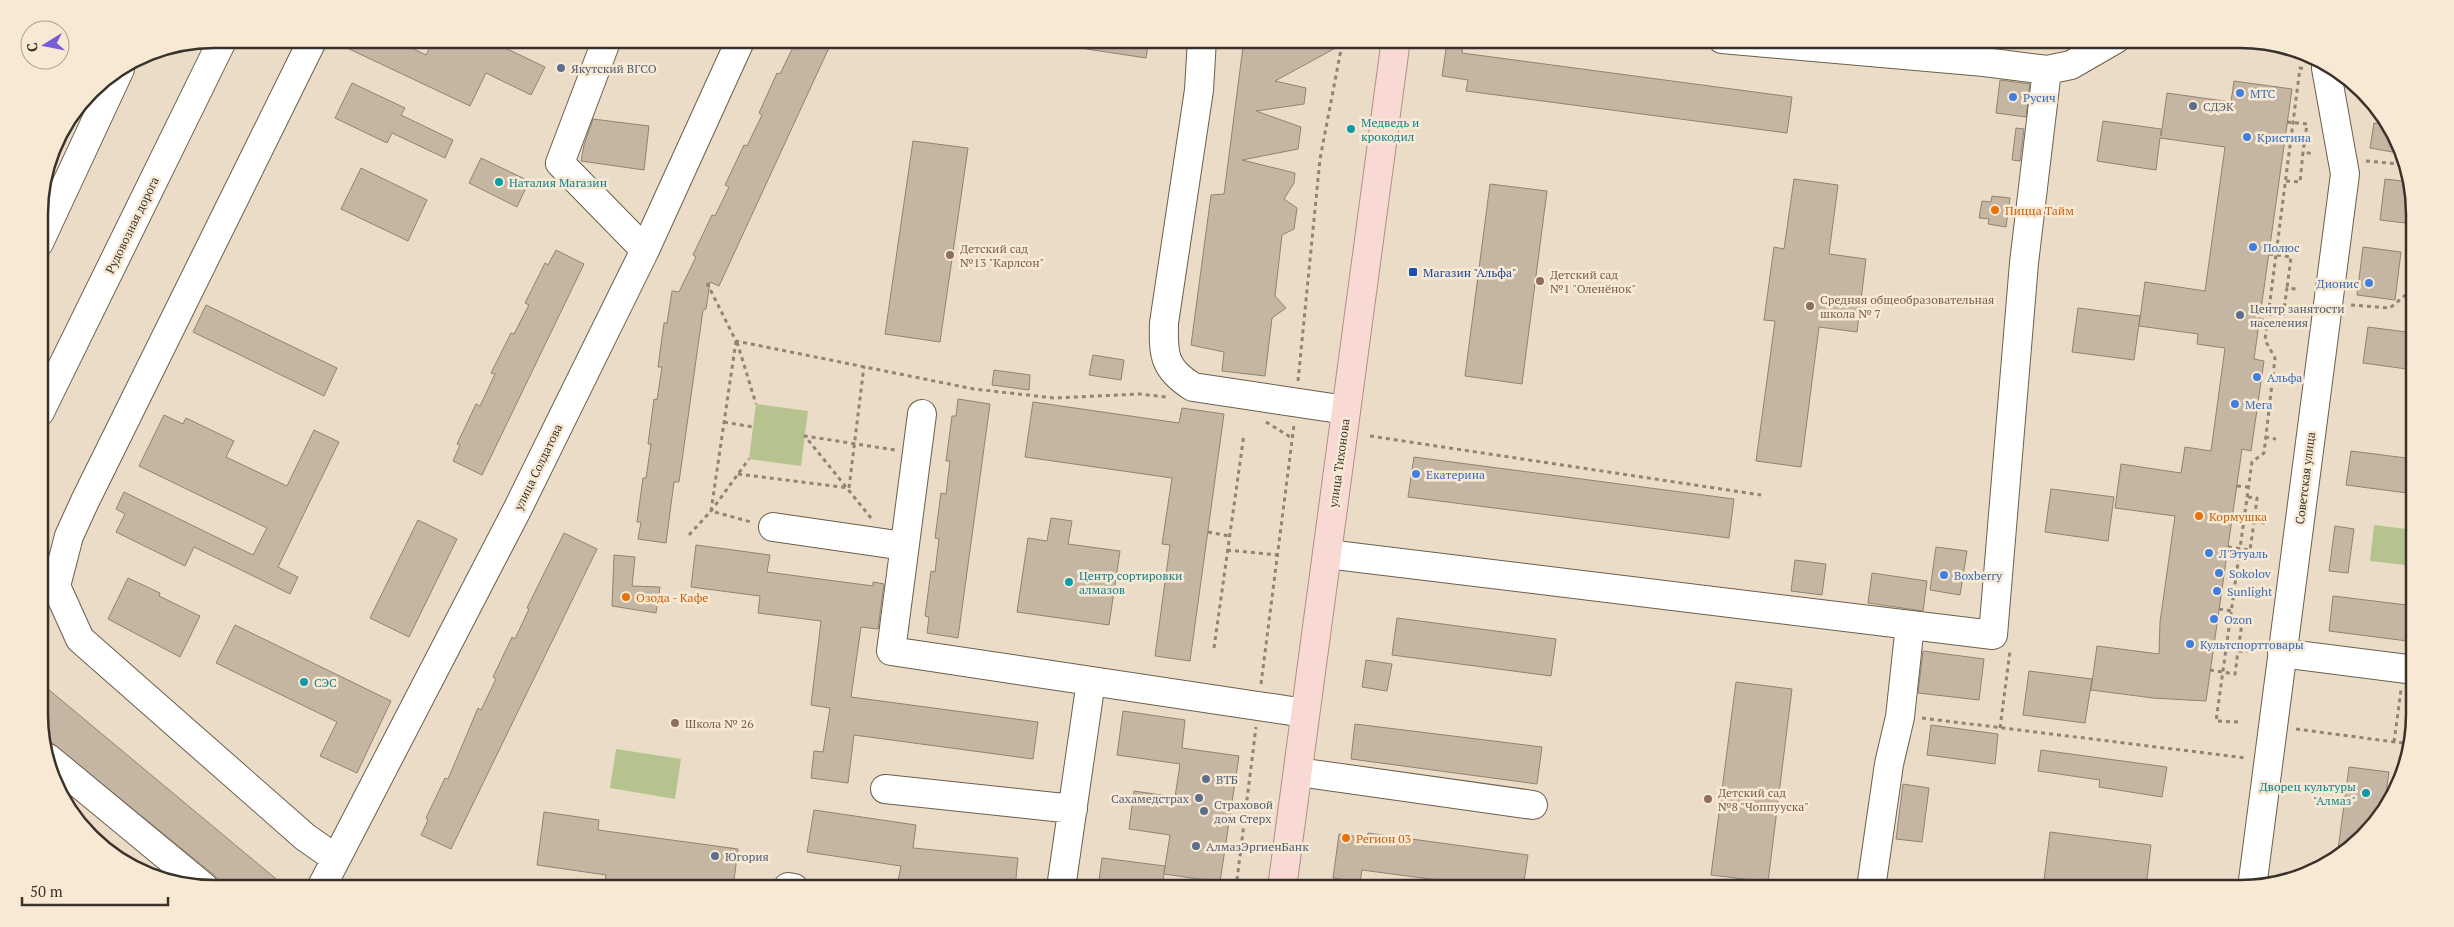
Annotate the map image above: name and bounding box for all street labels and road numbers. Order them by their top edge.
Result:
street label: Рудовозная дорога [102,174,162,276]
street label: улица Тихонова [1325,418,1353,509]
street label: улица Солдатова [510,421,565,514]
street label: Советская улица [2292,431,2318,525]

